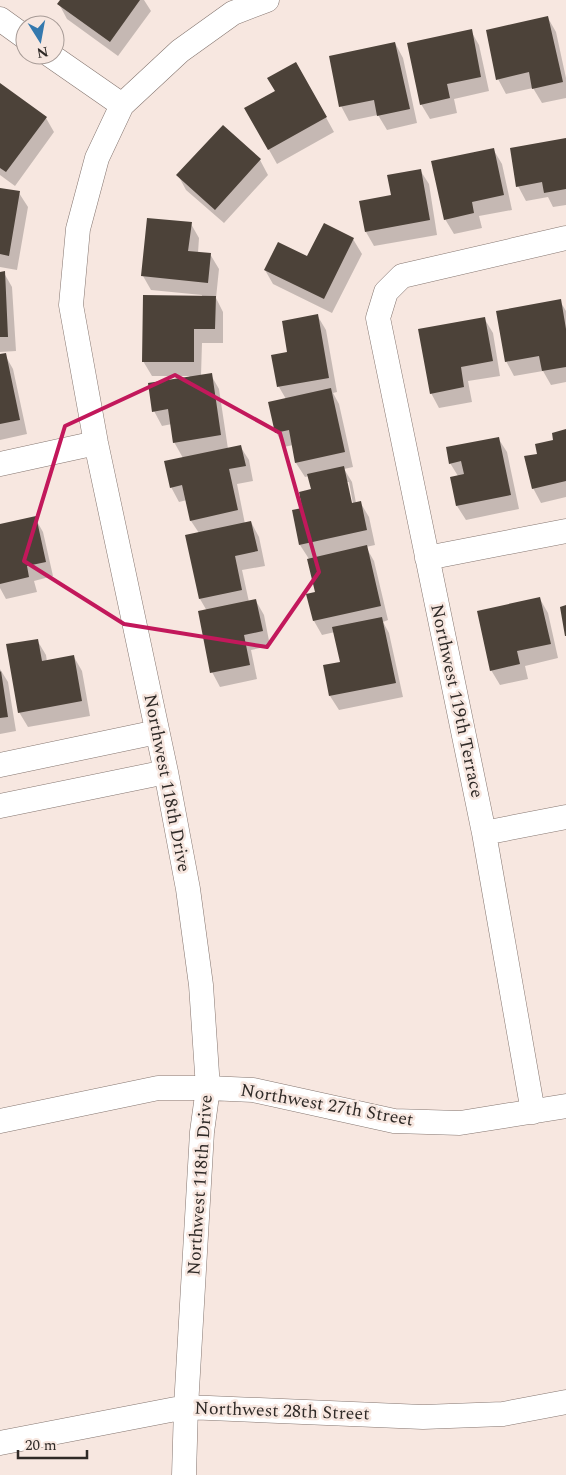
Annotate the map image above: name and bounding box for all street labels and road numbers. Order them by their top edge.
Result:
street label: Northwest 119th Terrace [423,602,491,800]
street label: Northwest 118th Drive [136,692,198,874]
street label: Northwest 27th Street [238,1076,416,1134]
street label: Northwest 118th Drive [180,1094,220,1276]
street label: Northwest 28th Street [194,1394,370,1428]

